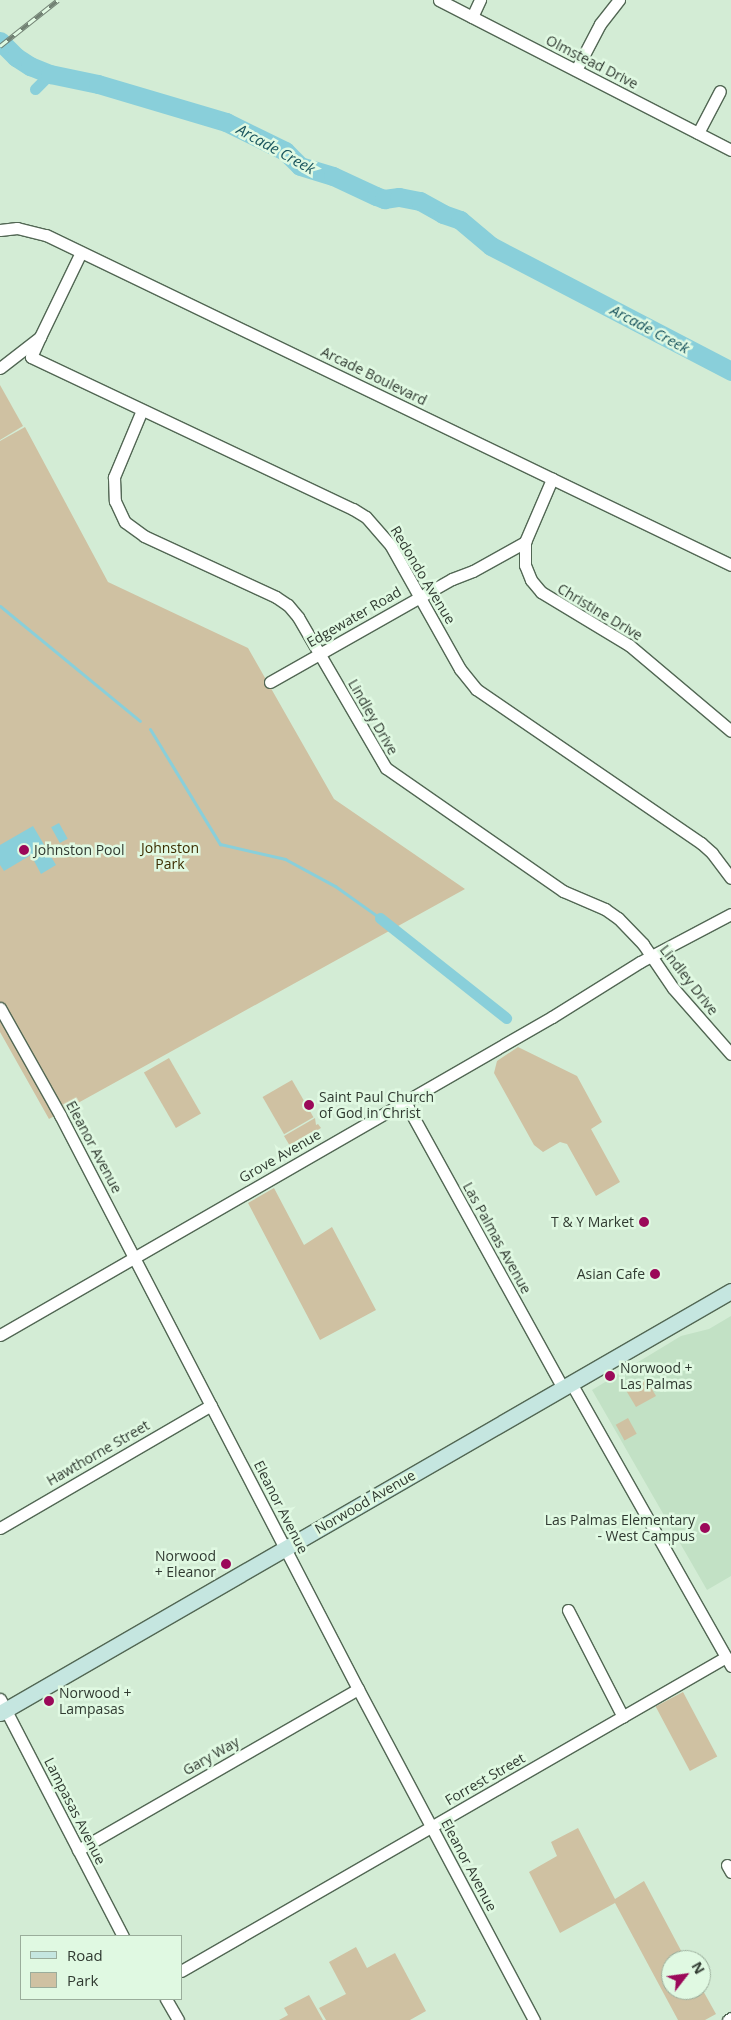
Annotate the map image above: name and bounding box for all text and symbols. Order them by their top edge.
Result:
street label: Olmstead Drive [543,32,641,92]
water label: Arcade Creek [234,120,318,178]
water label: Arcade Creek [608,301,692,357]
street label: Arcade Boulevard [318,343,430,409]
street label: Redondo Avenue [387,523,459,627]
street label: Christine Drive [554,580,646,644]
street label: Edgewater Road [304,583,404,651]
street label: Lindley Drive [345,676,401,758]
park label: Johnston Park [141,840,199,872]
place label: Johnston Pool [34,842,124,858]
marker: Johnston Pool [18,844,30,856]
street label: Lindley Drive [656,942,722,1018]
place label: Saint Paul Church of God in Christ [319,1089,434,1122]
street label: Eleanor Avenue [63,1098,125,1196]
marker: Saint Paul Church of God in Christ [303,1099,315,1111]
street label: Grove Avenue [236,1126,324,1186]
street label: Las Palmas Avenue [459,1179,535,1297]
place label: T & Y Market [551,1214,634,1230]
marker: T & Y Market [638,1216,650,1228]
place label: Asian Cafe [577,1266,645,1282]
marker: Asian Cafe [649,1268,661,1280]
place label: Norwood + Las Palmas [620,1360,693,1392]
marker: Norwood + Las Palmas [604,1370,616,1382]
street label: Hawthorne Street [44,1417,152,1489]
street label: Eleanor Avenue [250,1458,312,1556]
street label: Norwood Avenue [312,1466,418,1538]
place label: Las Palmas Elementary - West Campus [545,1512,695,1544]
marker: Las Palmas Elementary - West Campus [699,1522,711,1534]
place label: Norwood + Eleanor [155,1548,216,1580]
marker: Norwood + Eleanor [220,1558,232,1570]
place label: Norwood + Lampasas [59,1685,132,1718]
marker: Norwood + Lampasas [43,1695,55,1707]
street label: Gary Way [180,1733,242,1779]
street label: Forrest Street [442,1749,528,1809]
street label: Lampasas Avenue [41,1755,109,1867]
street label: Eleanor Avenue [438,1816,500,1914]
legend [20,1935,182,2000]
text: Road [67,1945,103,1965]
north arrow [661,1950,711,2000]
text: N [687,1958,710,1977]
text: Park [67,1970,98,1990]

